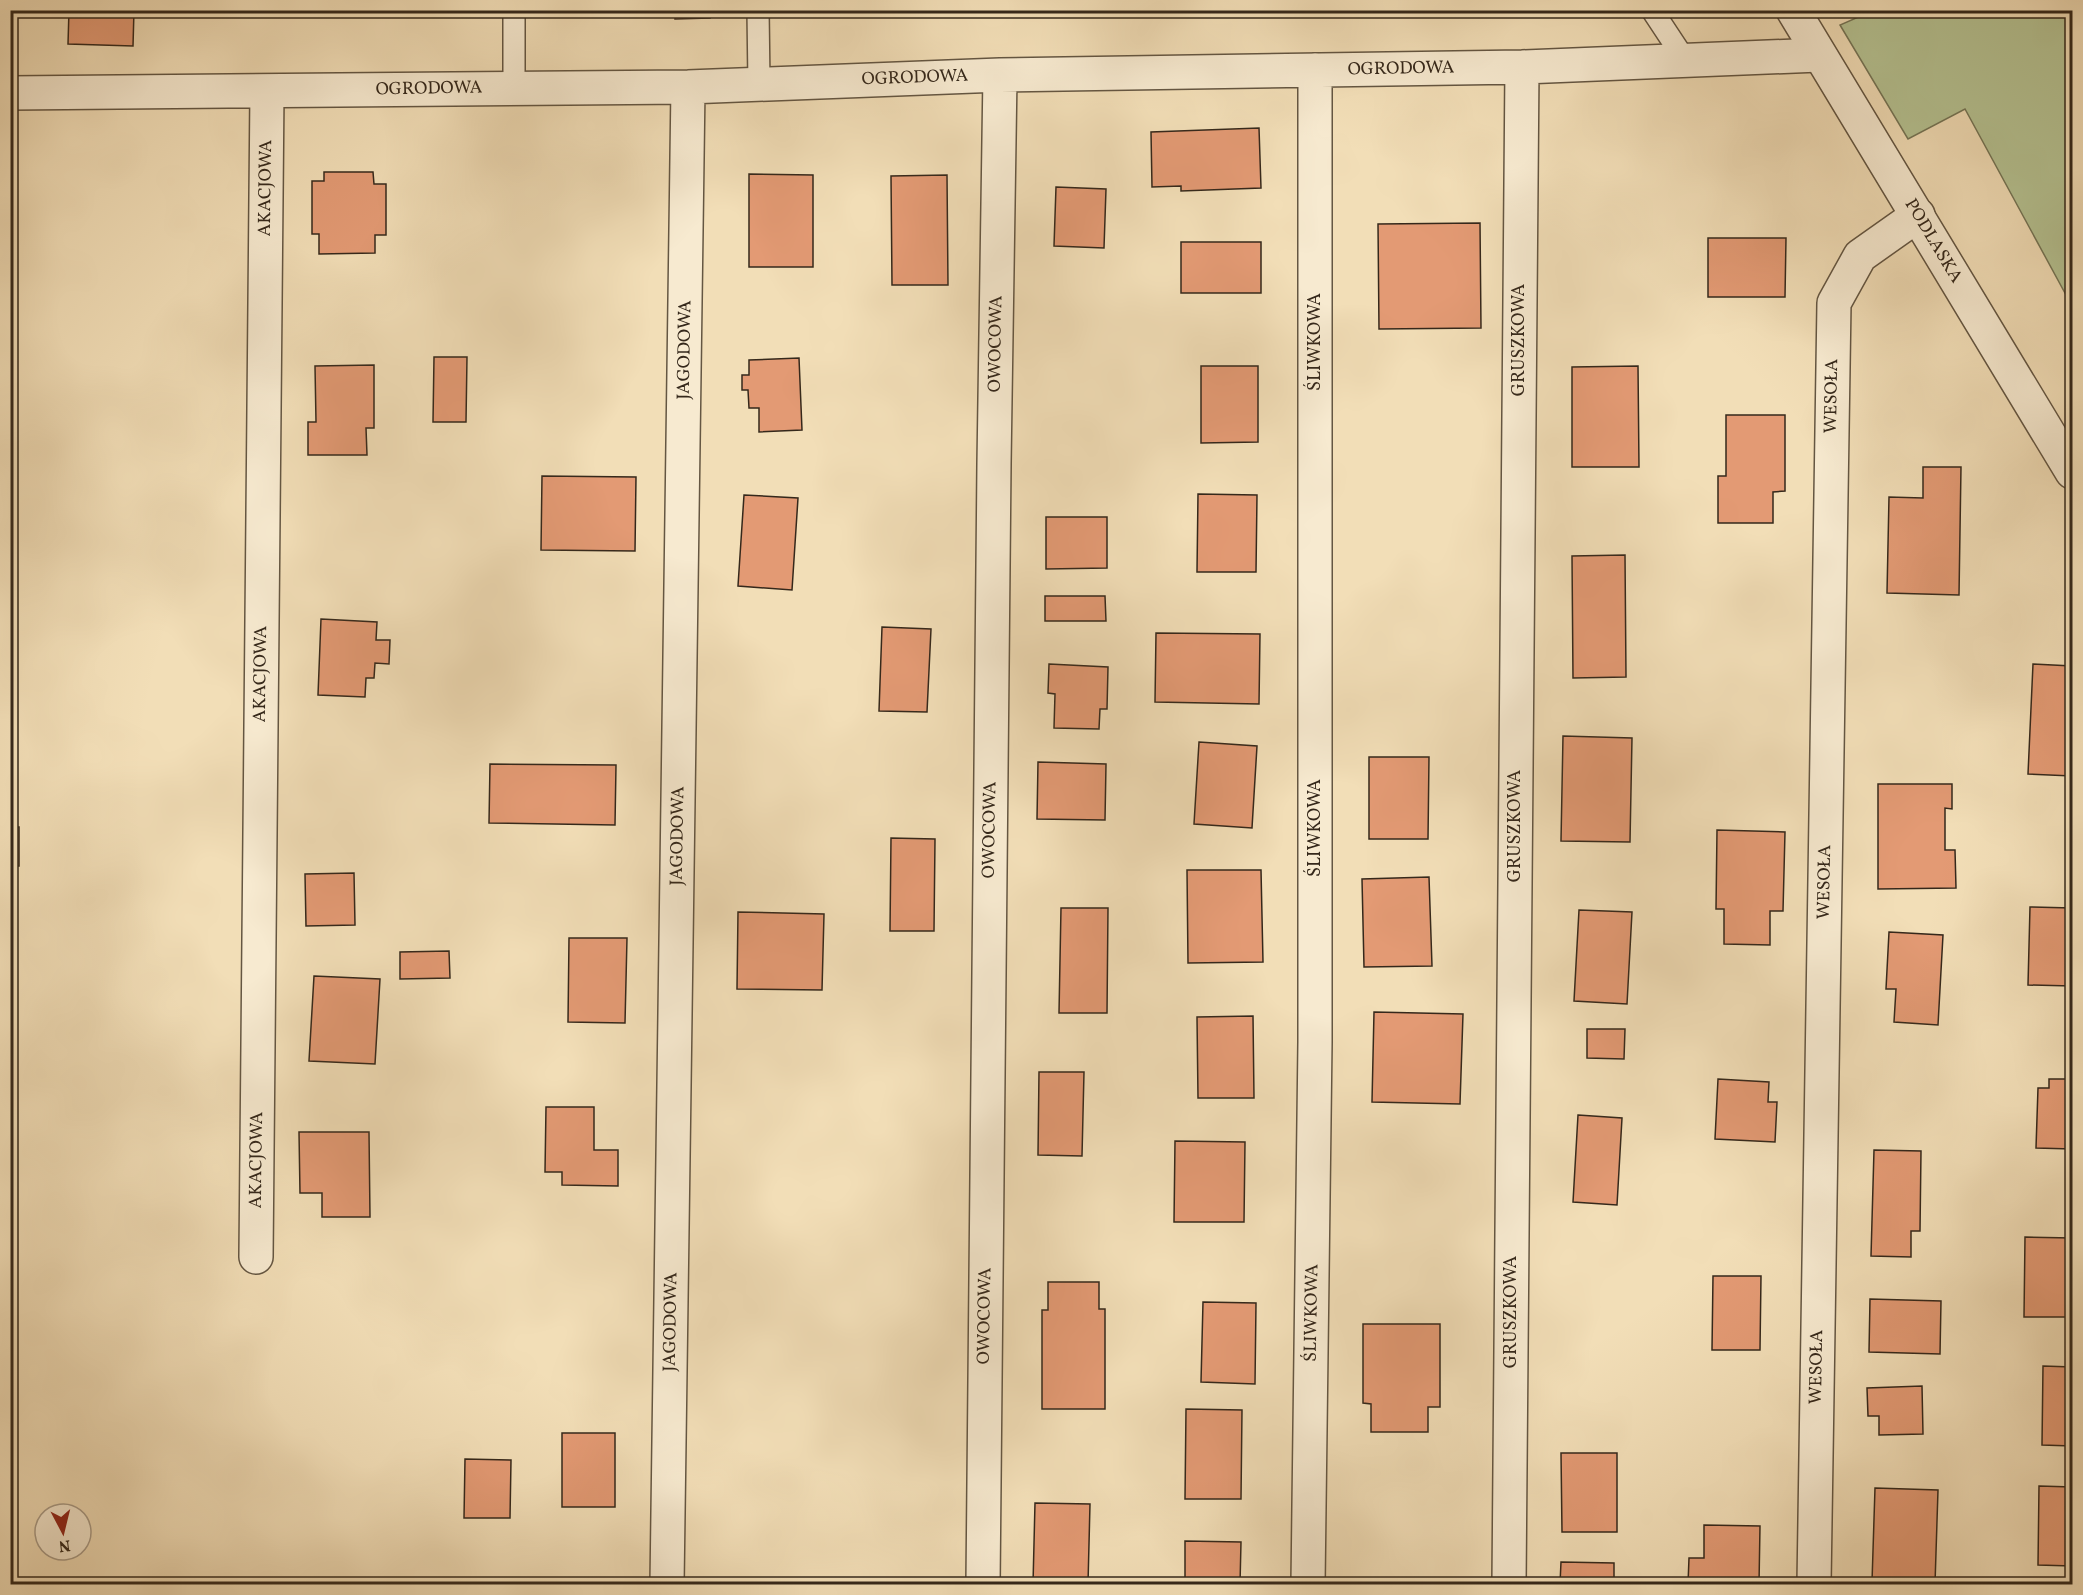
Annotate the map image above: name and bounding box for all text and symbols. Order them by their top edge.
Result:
street label: OGRODOWA [1347,56,1455,82]
street label: OGRODOWA [861,64,969,92]
street label: OGRODOWA [375,76,483,102]
street label: AKACJOWA [253,139,279,237]
street label: PODLASKA [1898,194,1968,288]
street label: GRUSZKOWA [1507,283,1532,396]
street label: ŚLIWKOWA [1303,293,1328,391]
street label: OWOCOWA [983,295,1009,393]
street label: JAGODOWA [672,300,698,400]
street label: WESOŁA [1819,358,1845,434]
street label: AKACJOWA [248,625,274,723]
street label: GRUSZKOWA [1503,769,1528,882]
street label: ŚLIWKOWA [1303,779,1328,877]
street label: OWOCOWA [977,781,1003,879]
street label: JAGODOWA [665,786,691,886]
street label: WESOŁA [1812,844,1838,920]
street label: AKACJOWA [244,1111,270,1209]
street label: GRUSZKOWA [1499,1255,1524,1368]
street label: ŚLIWKOWA [1299,1263,1325,1362]
street label: OWOCOWA [972,1267,998,1365]
street label: JAGODOWA [658,1272,684,1372]
street label: WESOŁA [1804,1329,1830,1405]
north arrow [33,1502,93,1562]
text: N [57,1533,72,1557]

